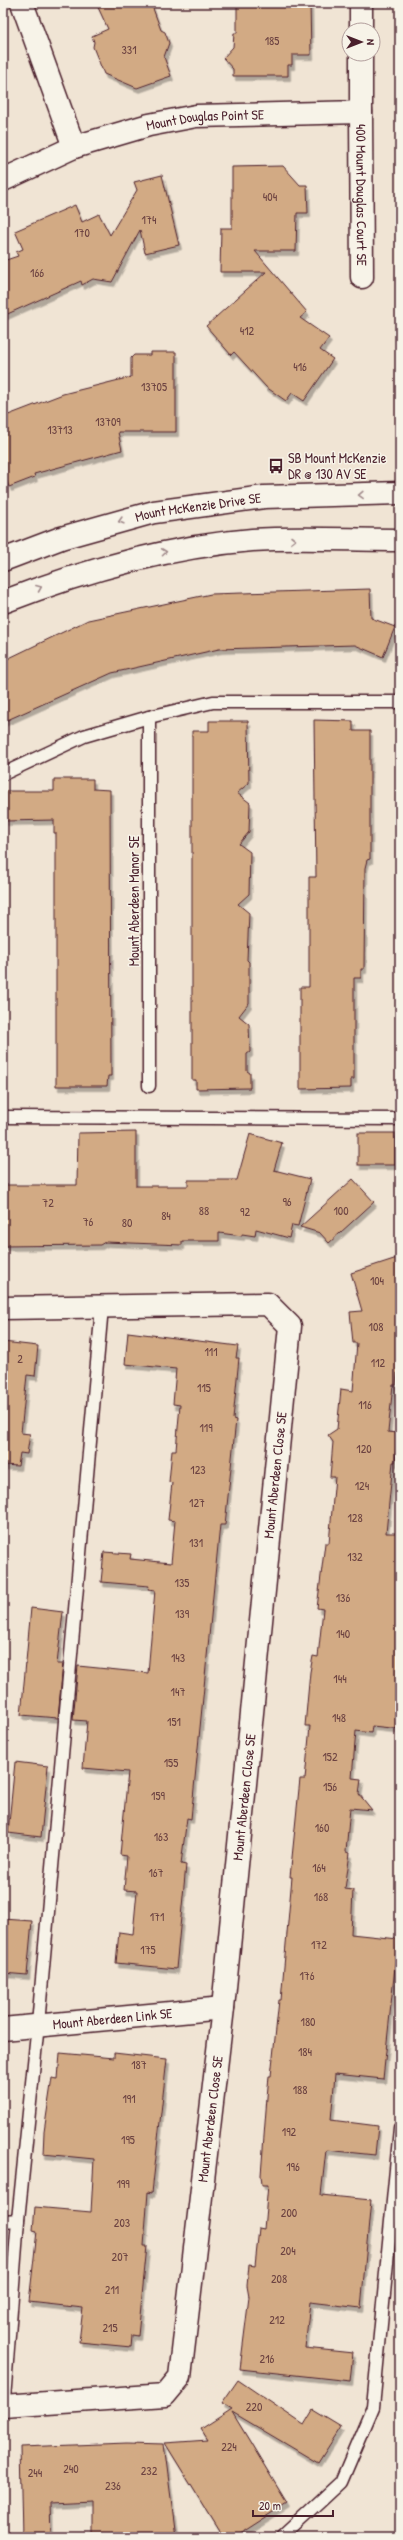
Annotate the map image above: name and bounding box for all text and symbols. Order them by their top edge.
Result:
north arrow [341,22,381,62]
house number: 185 [265,32,279,49]
text: N [364,39,378,45]
house number: 331 [121,41,137,58]
street label: Mount Douglas Point SE [144,104,264,134]
street label: 400 Mount Douglas Court SE [352,124,372,266]
house number: 404 [263,188,278,205]
house number: 174 [142,211,157,228]
house number: 170 [74,224,90,241]
house number: 166 [30,264,44,281]
house number: 412 [240,322,255,339]
house number: 416 [293,358,307,375]
house number: 13705 [141,378,167,395]
house number: 13709 [95,413,121,430]
house number: 13713 [47,421,73,438]
place label: SB Mount McKenzie DR @ 130 AV SE [288,448,387,483]
bus stop icon: SB Mount McKenzie DR @ 130 AV SE [267,457,285,475]
street label: Mount McKenzie Drive SE [133,487,262,526]
one-way arrow [358,490,364,499]
one-way arrow [118,516,125,525]
one-way arrow [290,536,296,544]
one-way arrow [161,548,167,557]
one-way arrow [35,585,43,593]
street label: Mount Aberdeen Manor SE [124,836,143,966]
house number: 96 [282,1193,292,1210]
house number: 72 [42,1194,54,1211]
house number: 88 [199,1202,209,1219]
house number: 100 [333,1202,349,1219]
house number: 92 [240,1203,250,1220]
house number: 84 [161,1207,171,1224]
house number: 76 [83,1213,94,1230]
house number: 80 [122,1214,132,1231]
house number: 104 [370,1272,385,1289]
house number: 108 [369,1318,383,1335]
house number: 111 [204,1343,218,1360]
house number: 2 [17,1350,23,1367]
house number: 112 [371,1354,386,1371]
house number: 115 [197,1379,211,1396]
house number: 116 [358,1396,372,1413]
street label: Mount Aberdeen Close SE [258,1411,291,1539]
house number: 119 [199,1419,213,1436]
house number: 120 [356,1440,372,1457]
house number: 123 [190,1461,206,1478]
house number: 124 [355,1477,370,1494]
house number: 127 [189,1494,205,1511]
house number: 128 [347,1509,363,1526]
house number: 131 [189,1534,203,1551]
house number: 132 [347,1548,363,1565]
house number: 135 [175,1574,189,1591]
house number: 136 [336,1589,350,1606]
house number: 139 [175,1605,190,1622]
house number: 140 [336,1625,350,1642]
house number: 143 [171,1649,185,1666]
house number: 144 [333,1670,347,1687]
house number: 147 [171,1683,185,1700]
house number: 148 [332,1709,346,1726]
house number: 151 [167,1713,181,1730]
street label: Mount Aberdeen Close SE [227,1733,260,1861]
house number: 152 [322,1748,338,1765]
house number: 155 [164,1754,178,1771]
house number: 156 [323,1778,337,1795]
house number: 159 [151,1787,166,1804]
house number: 160 [315,1819,329,1836]
house number: 163 [154,1828,168,1845]
house number: 164 [312,1859,326,1876]
house number: 167 [148,1864,164,1881]
house number: 168 [314,1888,328,1905]
house number: 171 [150,1908,164,1925]
house number: 172 [311,1936,327,1953]
house number: 175 [140,1941,156,1958]
house number: 176 [299,1967,315,1984]
street label: Mount Aberdeen Link SE [52,2003,173,2033]
house number: 180 [301,2013,315,2030]
house number: 184 [298,2043,313,2060]
street label: Mount Aberdeen Close SE [192,2055,227,2183]
house number: 187 [131,2056,147,2073]
house number: 188 [293,2081,307,2098]
house number: 191 [122,2090,136,2107]
house number: 192 [282,2123,297,2140]
house number: 195 [121,2131,135,2148]
house number: 196 [286,2158,300,2175]
house number: 199 [116,2175,130,2192]
house number: 200 [281,2204,297,2221]
house number: 203 [114,2214,130,2231]
house number: 204 [280,2242,296,2259]
house number: 207 [112,2248,129,2265]
house number: 208 [271,2270,287,2287]
house number: 211 [105,2281,119,2298]
house number: 212 [269,2311,285,2328]
house number: 215 [102,2319,118,2336]
house number: 216 [260,2350,275,2367]
house number: 220 [246,2398,262,2415]
house number: 224 [221,2438,237,2455]
house number: 240 [63,2460,79,2477]
house number: 232 [141,2462,158,2479]
house number: 244 [28,2464,43,2481]
house number: 236 [105,2477,121,2494]
scale bar [253,2492,333,2518]
text: 20 m [259,2497,281,2514]

